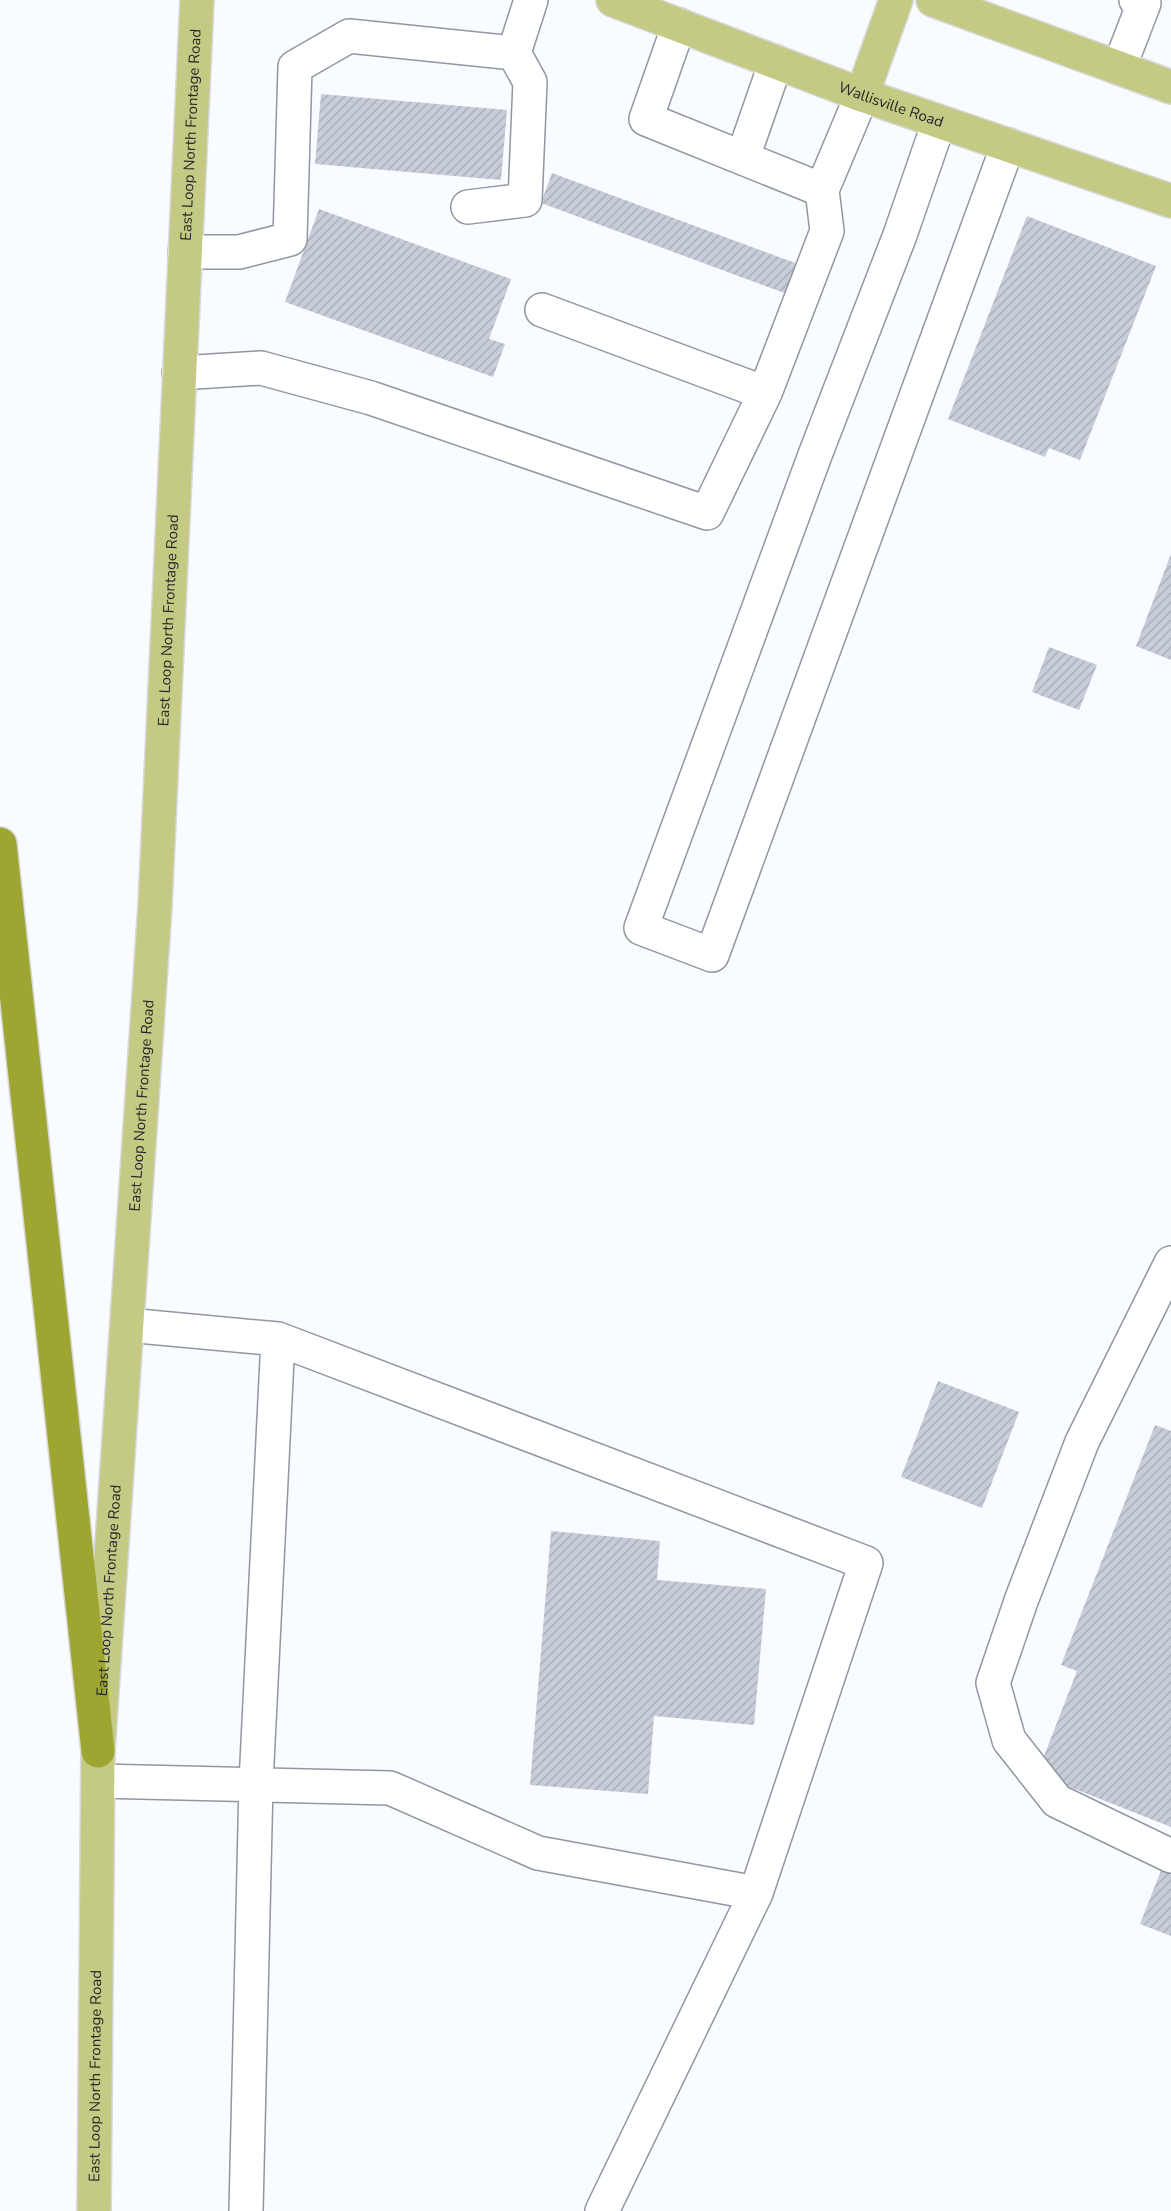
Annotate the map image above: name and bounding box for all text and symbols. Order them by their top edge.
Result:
street label: East Loop North Frontage Road [176,28,206,241]
street label: Wallisville Road [836,77,946,132]
street label: East Loop North Frontage Road [153,514,183,727]
street label: East Loop North Frontage Road [124,999,159,1212]
street label: East Loop North Frontage Road [92,1484,126,1697]
street label: East Loop North Frontage Road [84,1970,106,2182]

